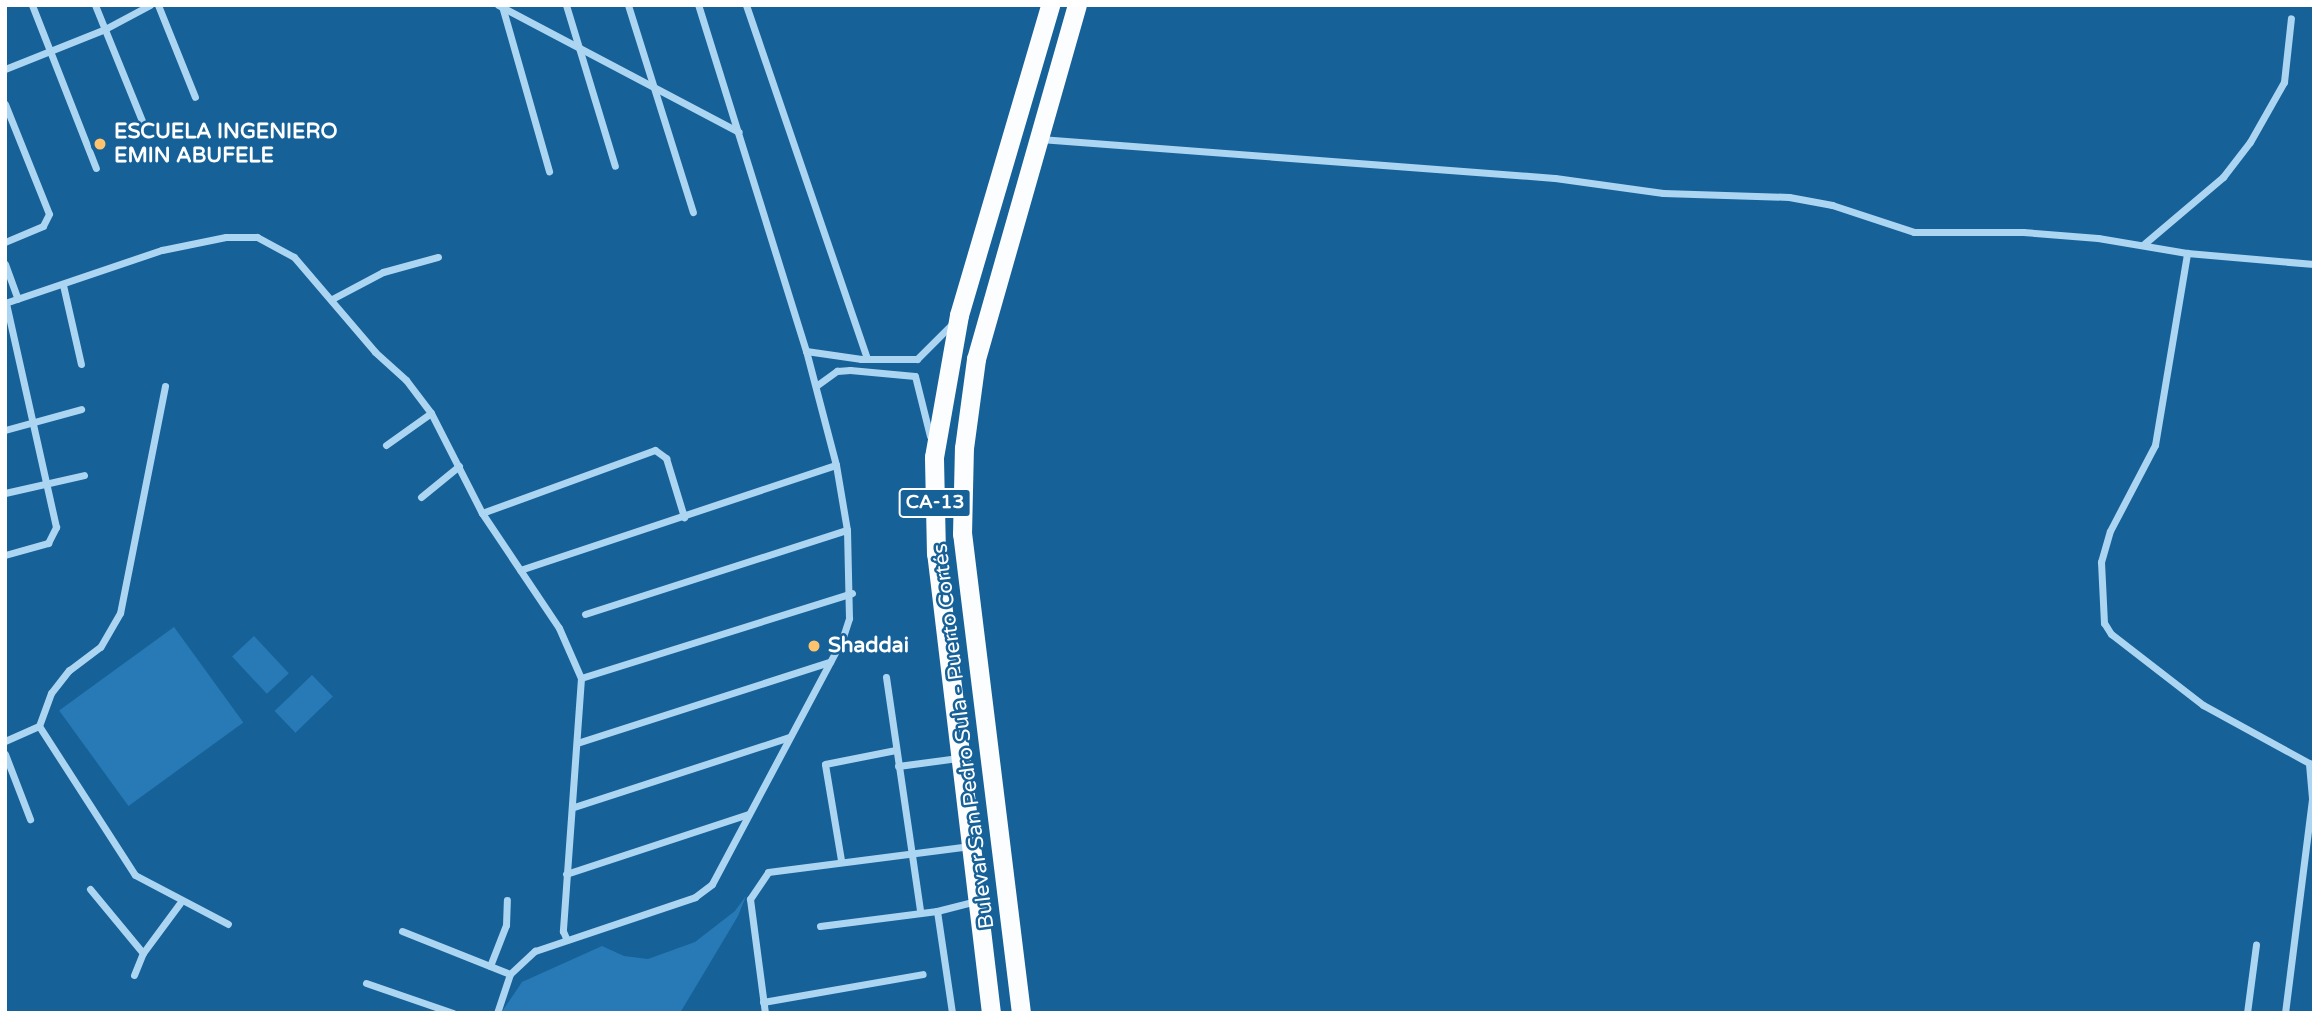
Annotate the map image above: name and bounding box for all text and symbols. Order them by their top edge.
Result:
place label: ESCUELA INGENIERO EMIN ABUFELE [114,119,337,169]
marker: ESCUELA INGENIERO EMIN ABUFELE [92,136,108,152]
road number: CA-13 [898,488,972,518]
street label: Bulevar San Pedro Sula - Puerto Cortés [928,542,1000,930]
place label: Shaddai [828,633,909,659]
marker: Shaddai [806,638,822,654]

